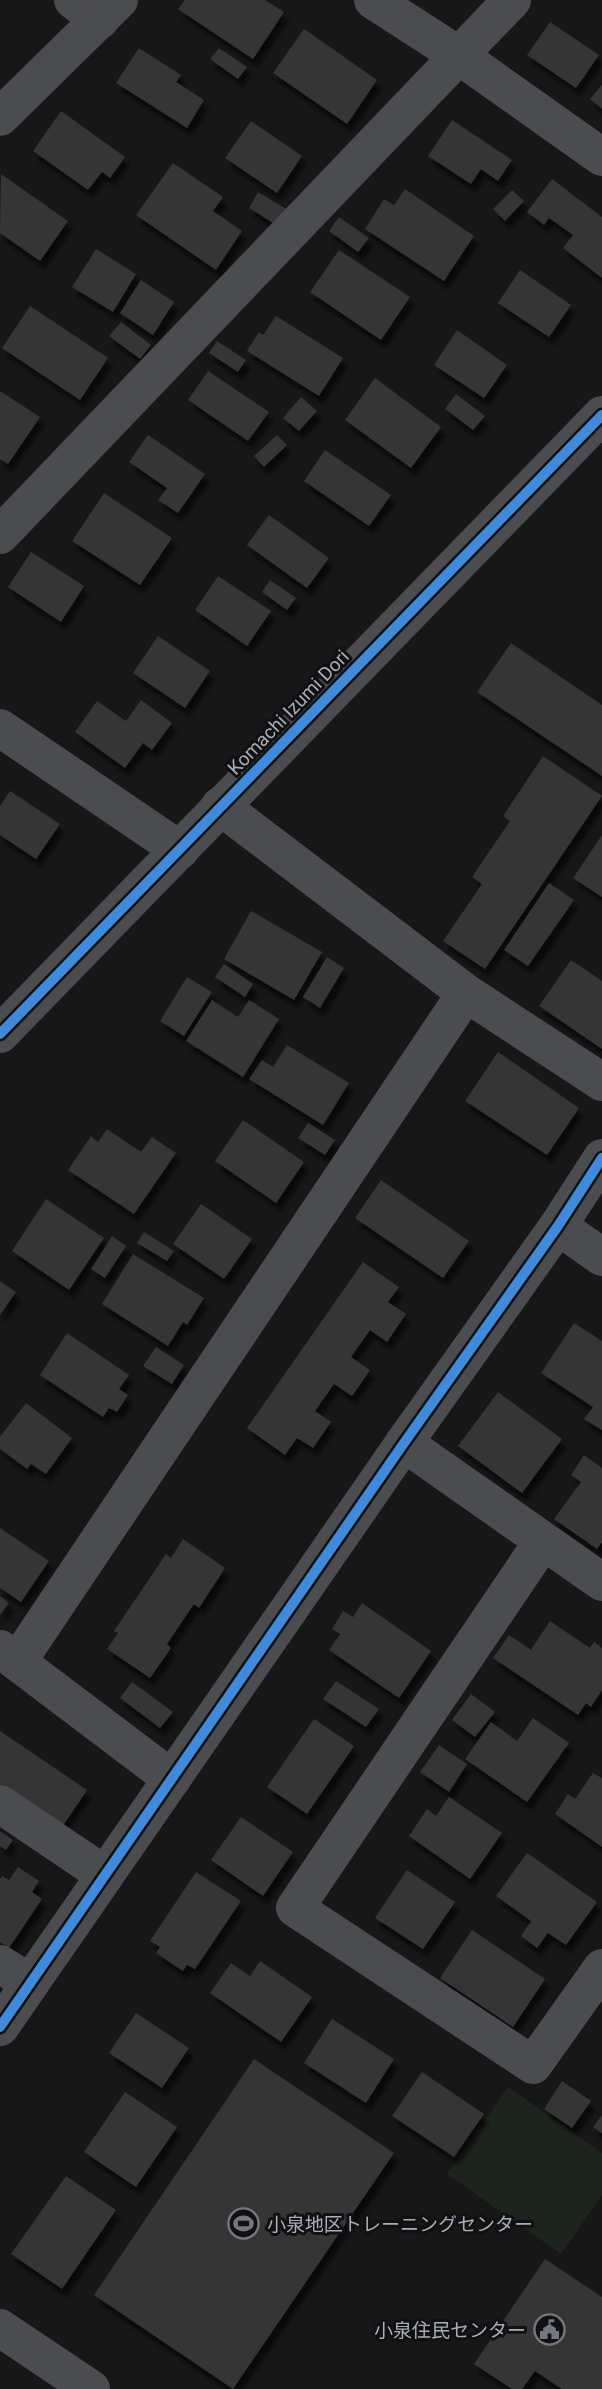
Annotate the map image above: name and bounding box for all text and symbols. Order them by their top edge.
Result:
street label: Komachi Izumi Dori [223,645,354,780]
sports icon: 小泉地区トレーニングセンター [227,2207,261,2241]
place label: 小泉地区トレーニングセンター [267,2213,533,2236]
public building icon: 小泉住民センター [532,2313,566,2347]
place label: 小泉住民センター [374,2319,526,2342]

